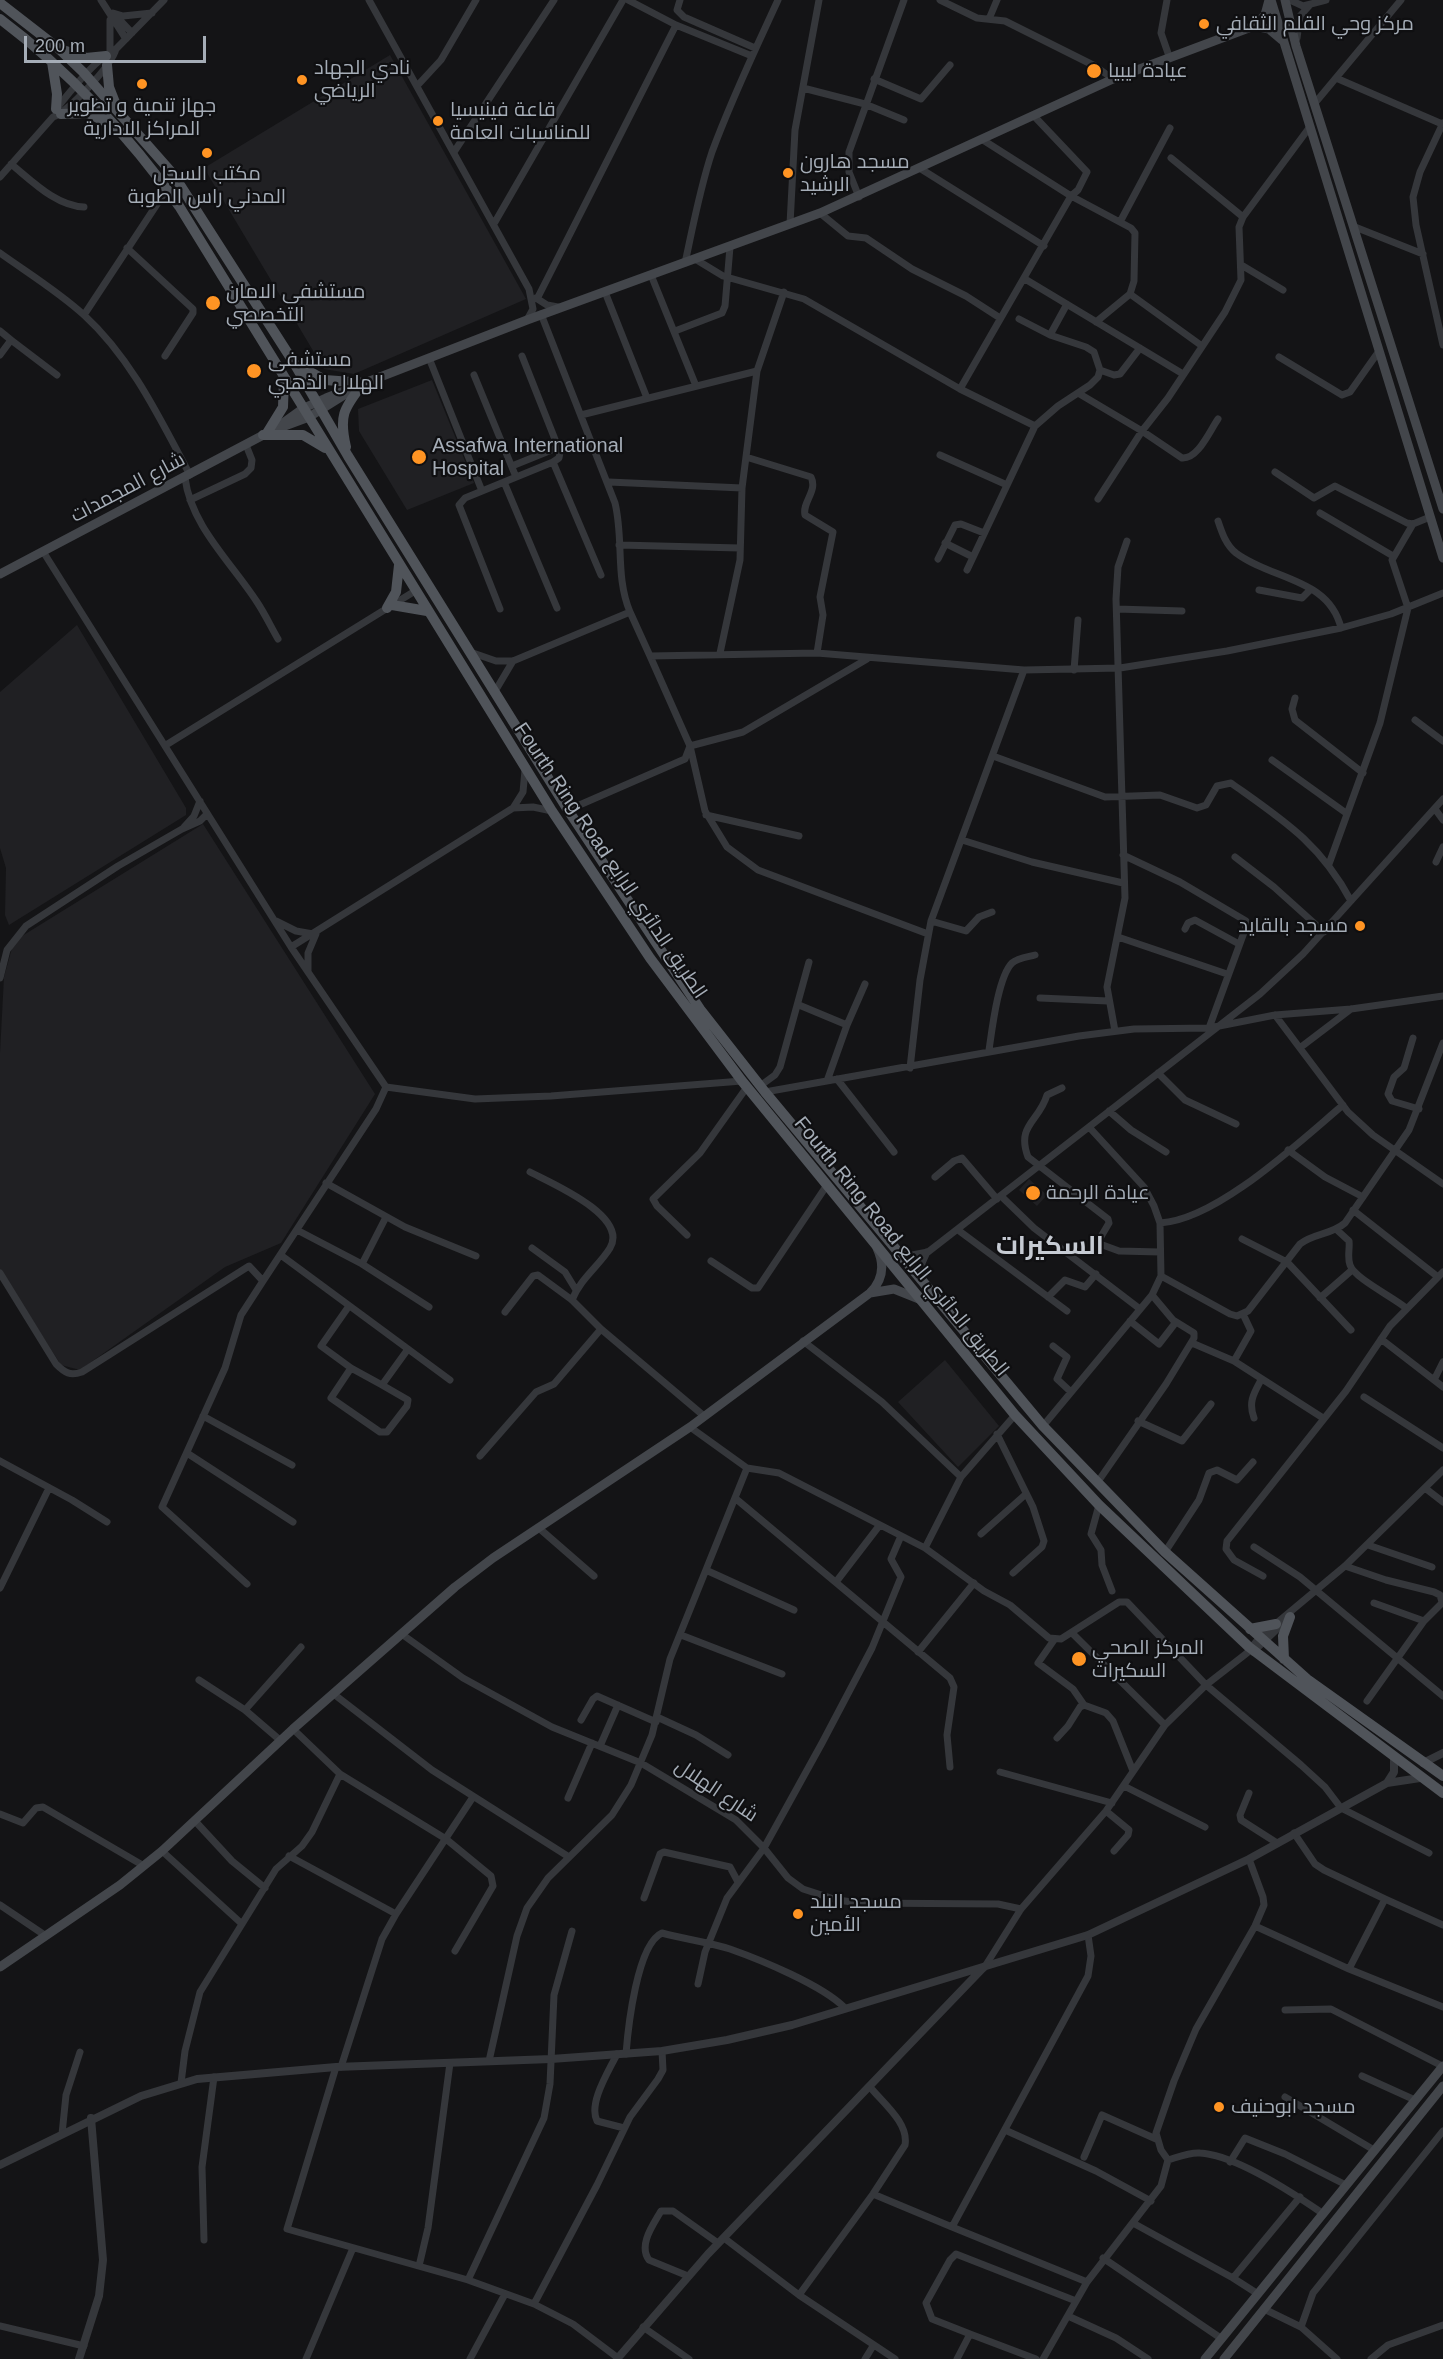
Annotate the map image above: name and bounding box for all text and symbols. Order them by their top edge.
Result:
place label: مركز وحي القلم الثقافي [1216,12,1414,36]
marker: مركز وحي القلم الثقافي [1197,17,1211,31]
scale bar [27,24,208,62]
text: 200 m [35,36,85,56]
place label: نادي الجهاد الرياضي [314,56,410,103]
place label: عيادة ليبيا [1108,59,1188,83]
marker: عيادة ليبيا [1085,62,1103,80]
marker: نادي الجهاد الرياضي [295,73,309,87]
marker: جهاز تنمية و تطوير المراكز الادارية [135,77,149,91]
place label: جهاز تنمية و تطوير المراكز الادارية [68,94,216,141]
place label: قاعة فينيسيا للمناسبات العامة [450,98,590,145]
marker: قاعة فينيسيا للمناسبات العامة [431,114,445,128]
marker: مكتب السجل المدني راس الطوبة [200,146,214,160]
place label: مسجد هارون الرشيد [800,150,910,197]
place label: مكتب السجل المدني راس الطوبة [128,162,286,209]
marker: مسجد هارون الرشيد [781,166,795,180]
place label: مستشفى الامان التخصصي [226,280,365,327]
marker: مستشفى الامان التخصصي [204,294,222,312]
place label: مستشفى الهلال الذهبي [268,348,384,395]
marker: مستشفى الهلال الذهبي [245,362,263,380]
place label: Assafwa International Hospital [432,434,623,481]
street label: شارع المجمدات [67,448,189,528]
marker: Assafwa International Hospital [410,448,428,466]
street label: Fourth Ring Road الطريق الدائري الرابع [508,718,712,1004]
place label: مسجد بالقايد [1238,914,1348,938]
marker: مسجد بالقايد [1353,919,1367,933]
street label: Fourth Ring Road الطريق الدائري الرابع [789,1112,1013,1382]
place label: عيادة الرحمة [1046,1181,1150,1205]
marker: عيادة الرحمة [1024,1184,1042,1202]
district label: السكيرات [996,1231,1104,1263]
place label: المركز الصحي السكيرات [1092,1636,1204,1683]
marker: المركز الصحي السكيرات [1070,1650,1088,1668]
street label: شارع الهلال [670,1754,762,1828]
place label: مسجد البلد الأمين [810,1890,902,1937]
marker: مسجد البلد الأمين [791,1907,805,1921]
place label: مسجد ابوحنيف [1231,2095,1356,2119]
marker: مسجد ابوحنيف [1212,2100,1226,2114]

